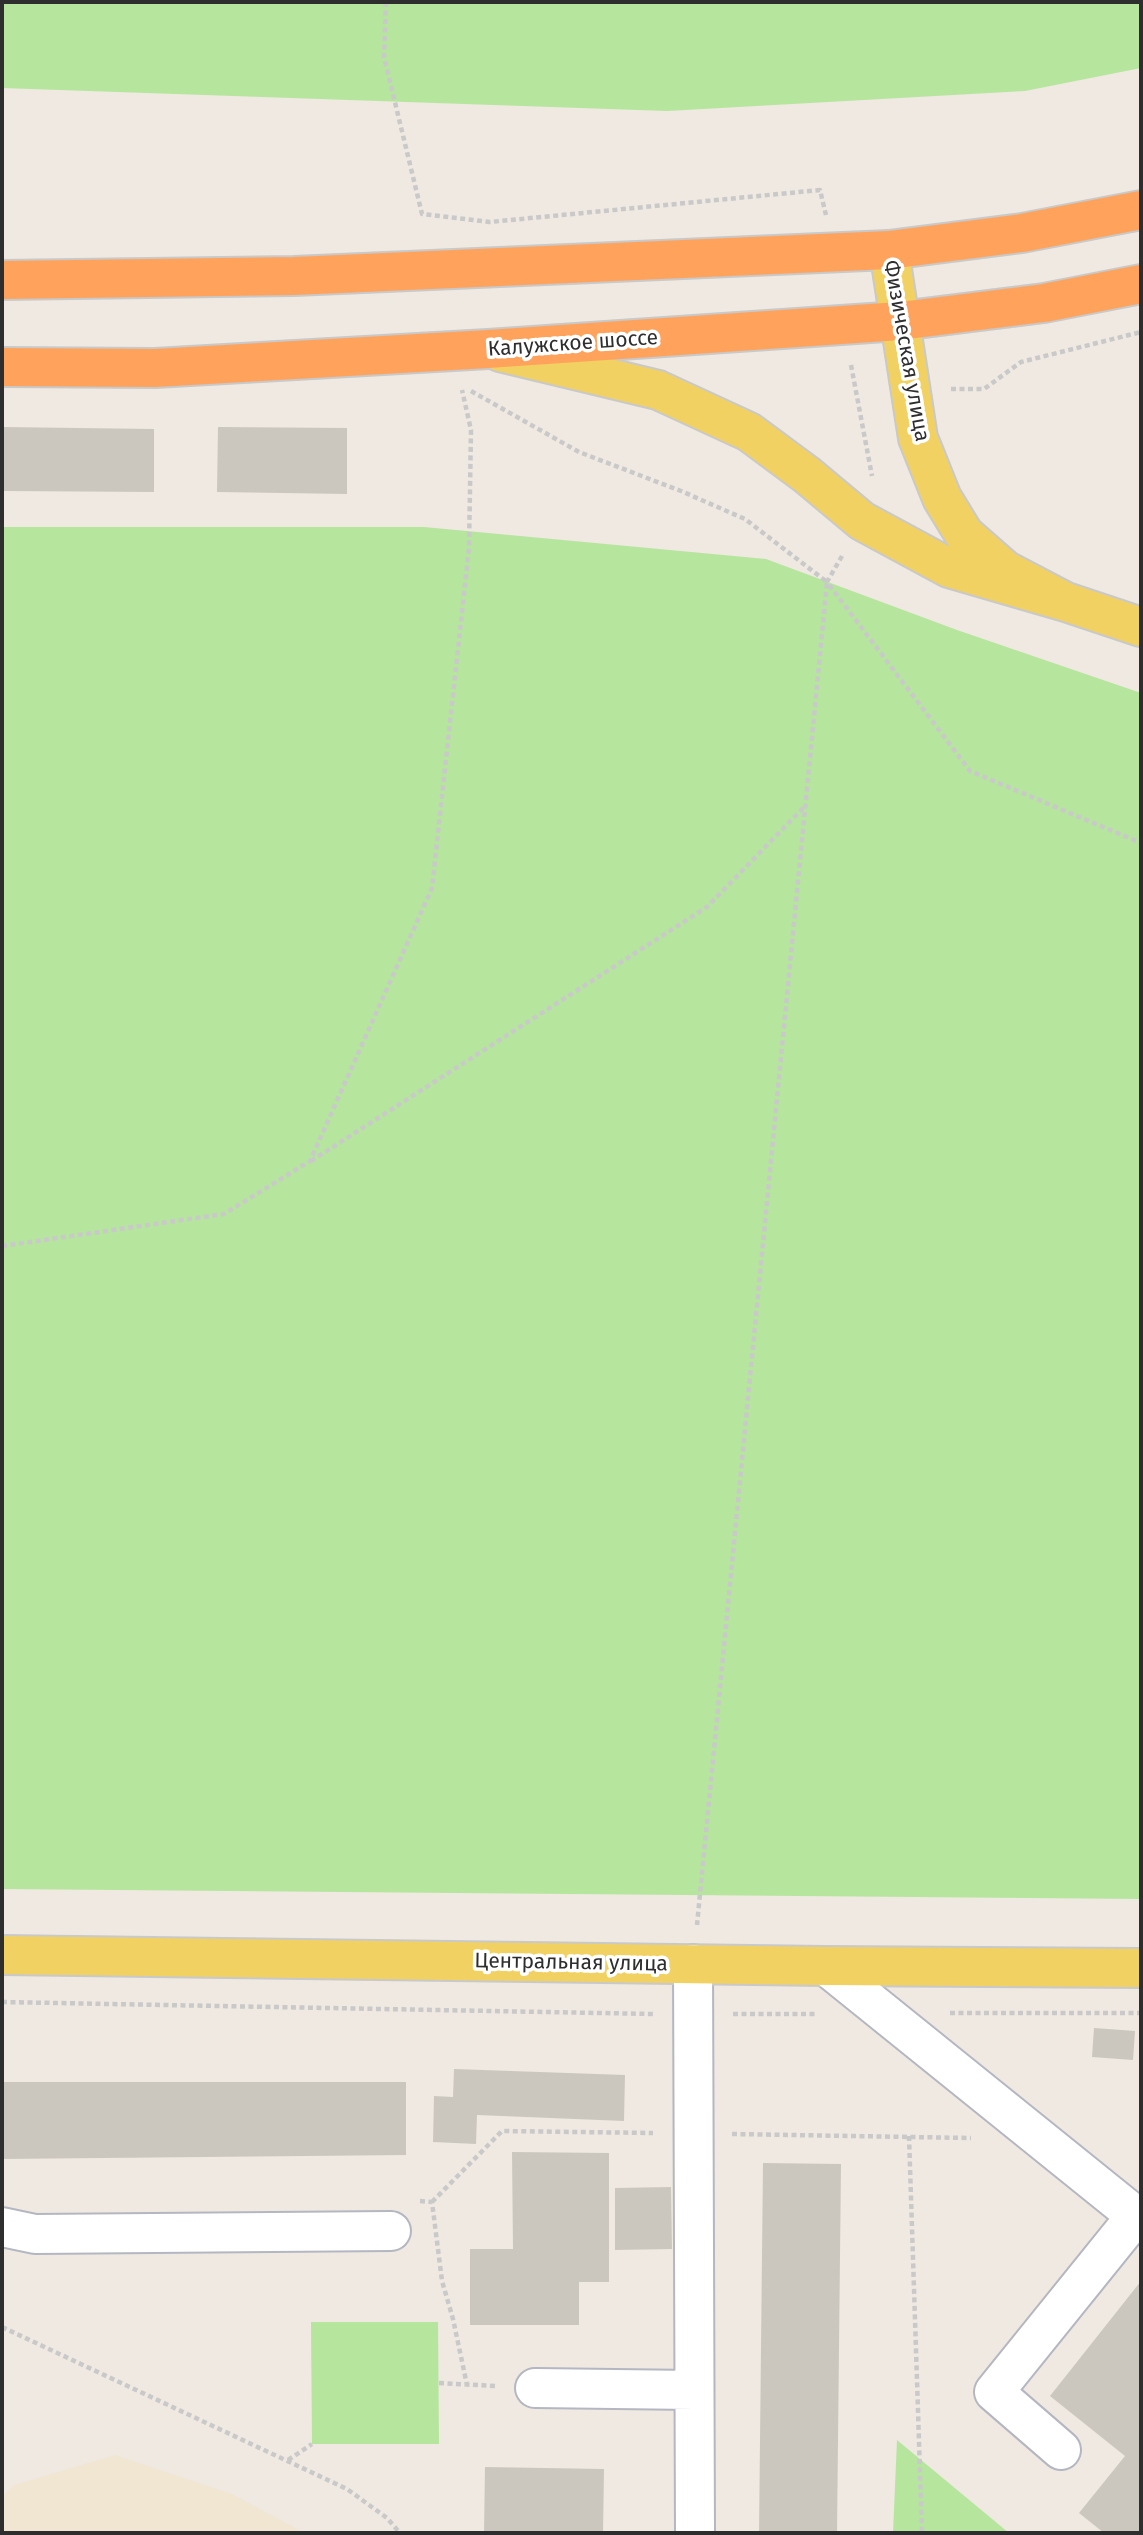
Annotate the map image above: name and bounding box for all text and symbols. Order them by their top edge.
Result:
street label: Физическая улица [878,258,934,444]
street label: Калужское шоссе [487,325,659,363]
street label: Центральная улица [474,1949,668,1977]

